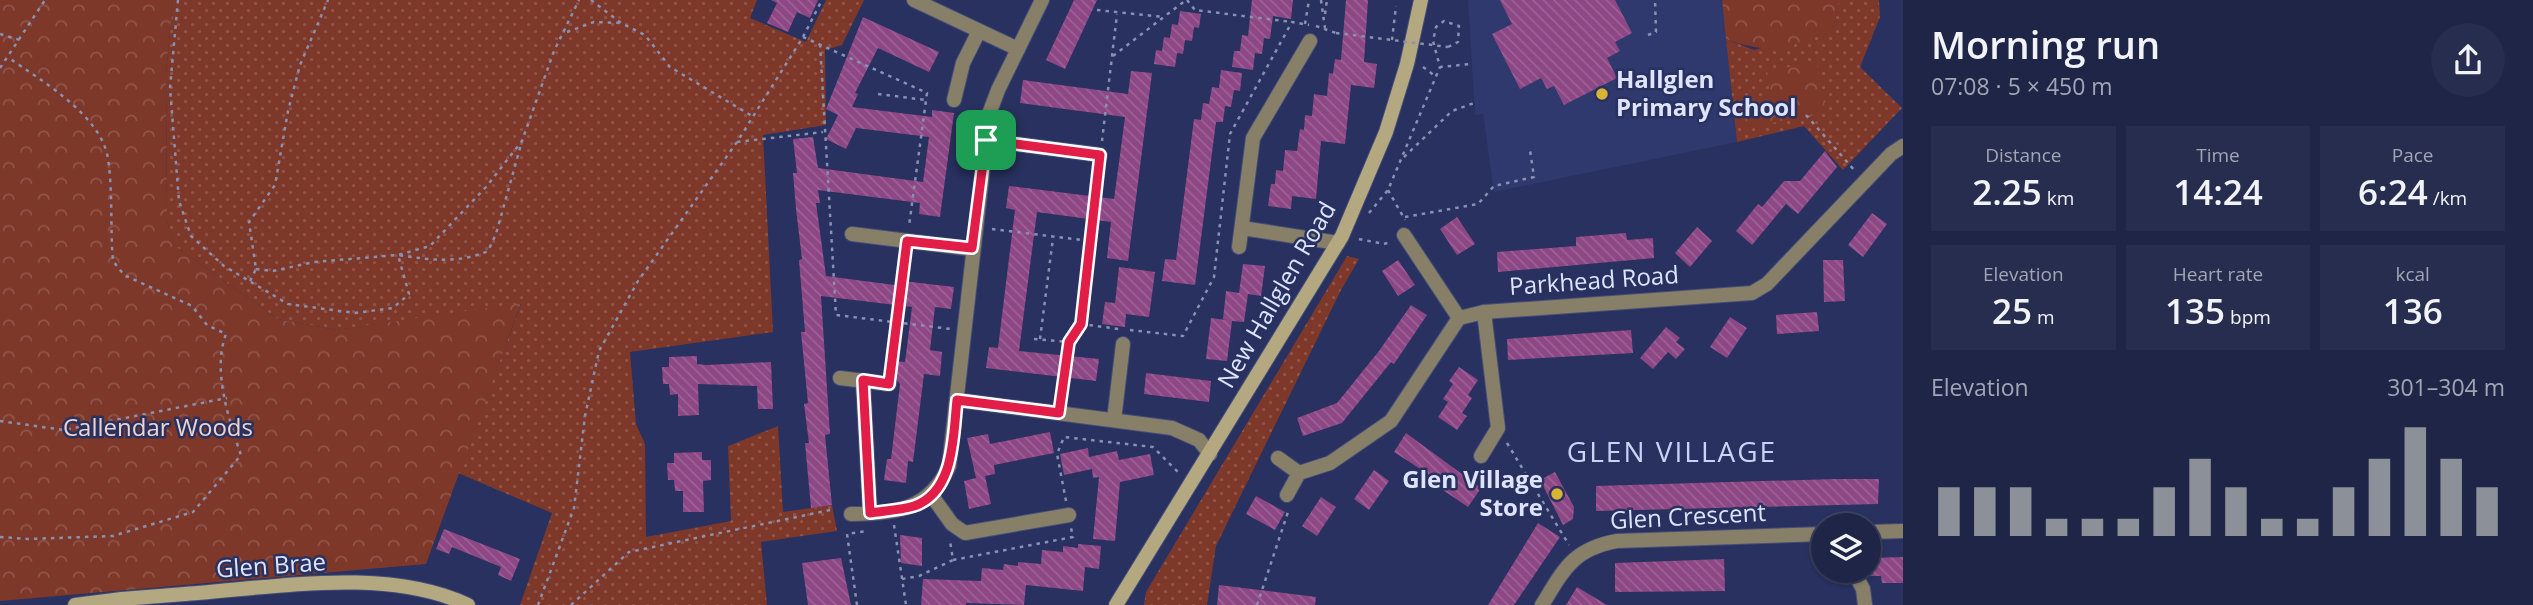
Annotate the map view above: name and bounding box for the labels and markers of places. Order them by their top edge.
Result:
place label: Hallglen Primary School [1616,62,1797,123]
marker: Hallglen Primary School [1594,86,1610,102]
pin [956,110,1016,170]
place label: Glen Village Store [1402,462,1543,523]
marker: Glen Village Store [1549,486,1565,502]

